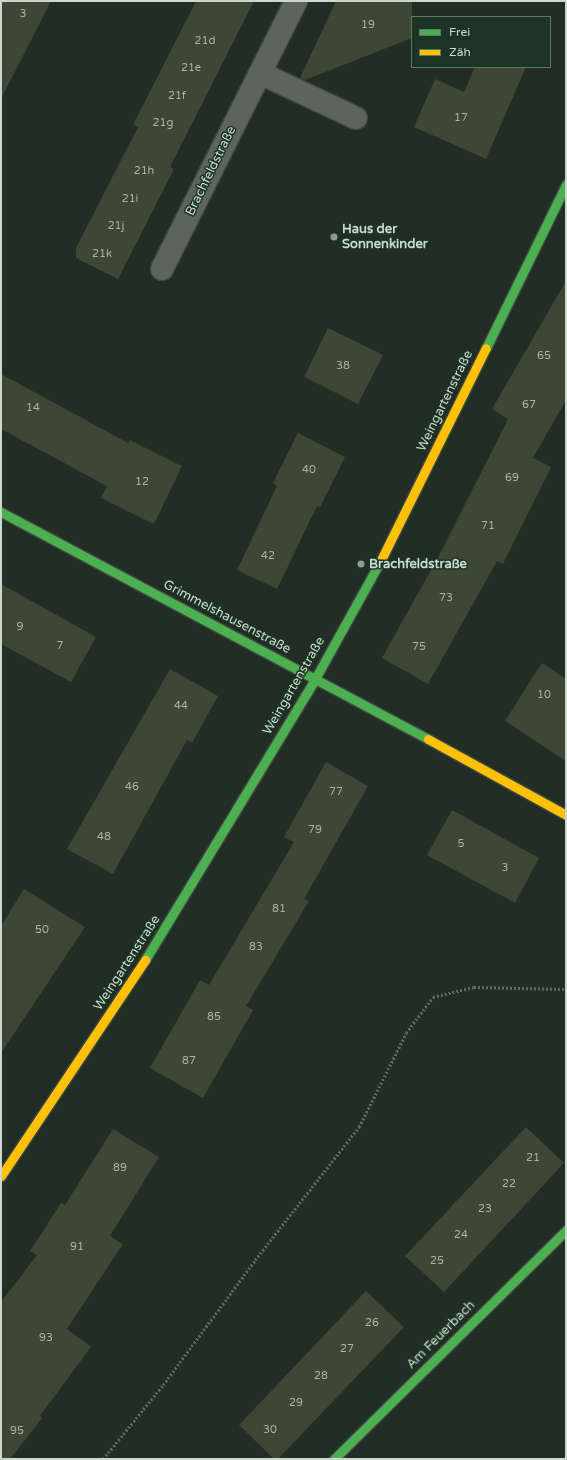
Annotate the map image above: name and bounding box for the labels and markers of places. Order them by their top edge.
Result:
place label: Haus der Sonnenkinder [342,222,428,253]
marker: Haus der Sonnenkinder [329,232,339,242]
place label: Brachfeldstraße [369,556,467,572]
marker: Brachfeldstraße [356,559,366,569]

